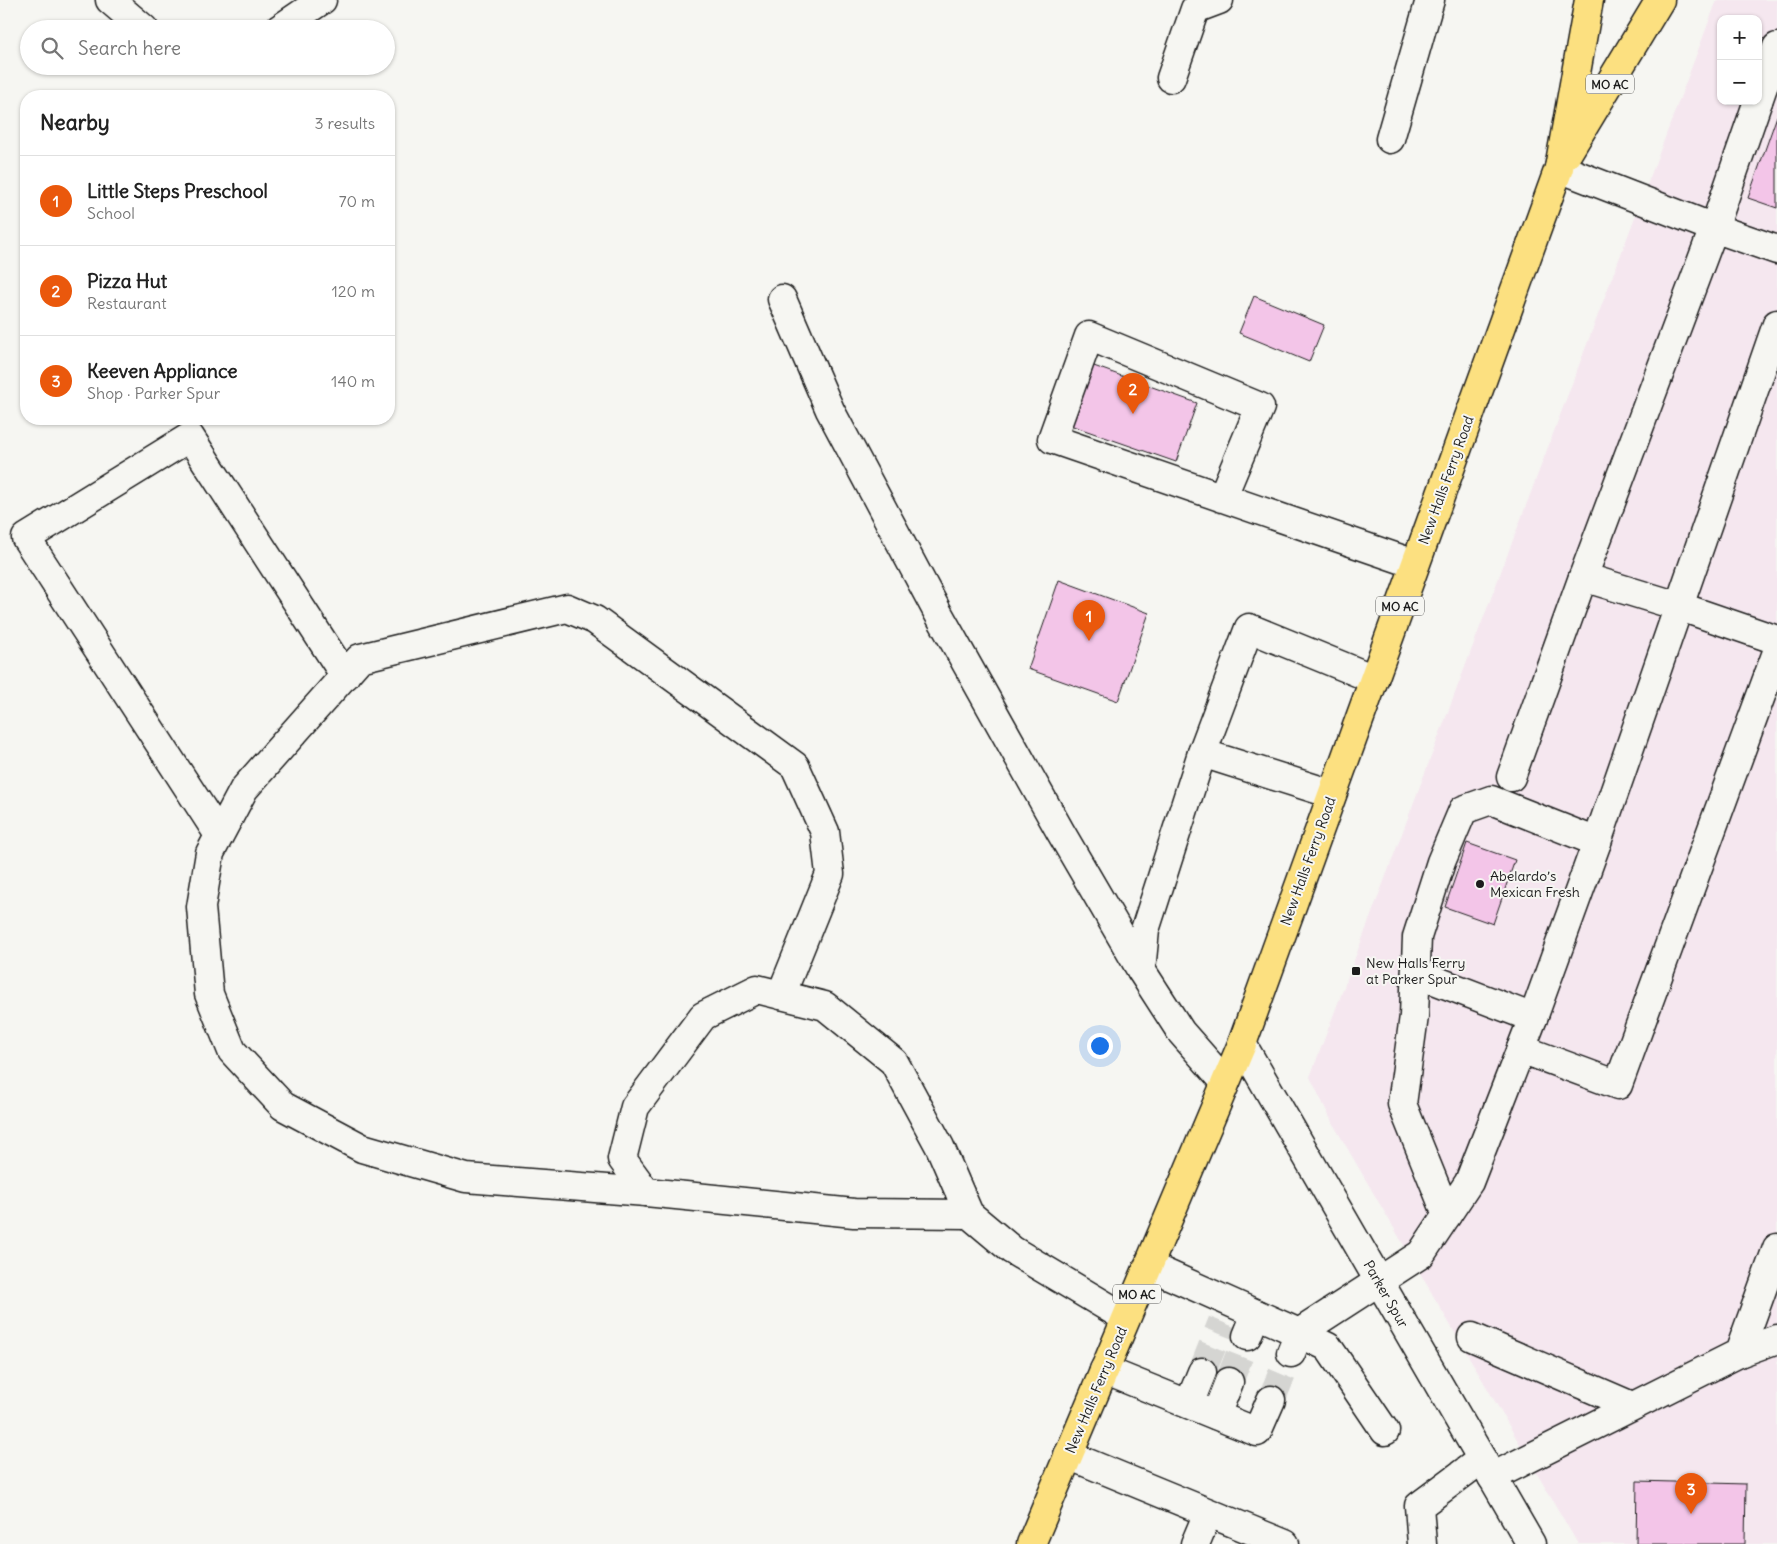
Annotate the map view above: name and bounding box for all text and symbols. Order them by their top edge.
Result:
map controls [1717,15,1762,105]
button: + [1717,15,1762,60]
search box [20,20,395,75]
icon: search [38,34,66,62]
text: Search here [78,36,181,60]
button: − [1717,60,1762,105]
road number: MO AC [1586,74,1634,94]
text: Nearby [40,109,110,136]
text: 3 results [315,113,375,133]
text: Little Steps Preschool [87,179,268,203]
text: 1 [53,191,59,211]
text: 70 m [339,191,375,211]
text: School [87,203,135,223]
text: Pizza Hut [87,269,167,293]
text: 2 [52,281,60,301]
text: 120 m [332,281,375,301]
text: Restaurant [87,293,167,313]
text: Keeven Appliance [87,359,238,383]
text: 3 [51,371,61,391]
text: 140 m [331,371,375,391]
pin: 2 [1117,373,1149,414]
text: Shop · Parker Spur [87,383,220,403]
street label: New Halls Ferry Road [1414,413,1478,547]
road number: MO AC [1376,596,1424,616]
pin: 1 [1073,600,1105,641]
street label: New Halls Ferry Road [1276,794,1340,928]
place label: Abelardo’s Mexican Fresh [1490,867,1580,901]
marker: Abelardo’s Mexican Fresh [1474,878,1486,890]
place label: New Halls Ferry at Parker Spur [1366,954,1466,988]
marker: New Halls Ferry at Parker Spur [1350,965,1362,977]
your location [1087,1033,1113,1059]
street label: Parker Spur [1359,1257,1413,1331]
road number: MO AC [1113,1285,1161,1304]
street label: New Halls Ferry Road [1061,1324,1131,1456]
pin: 3 [1675,1473,1707,1514]

